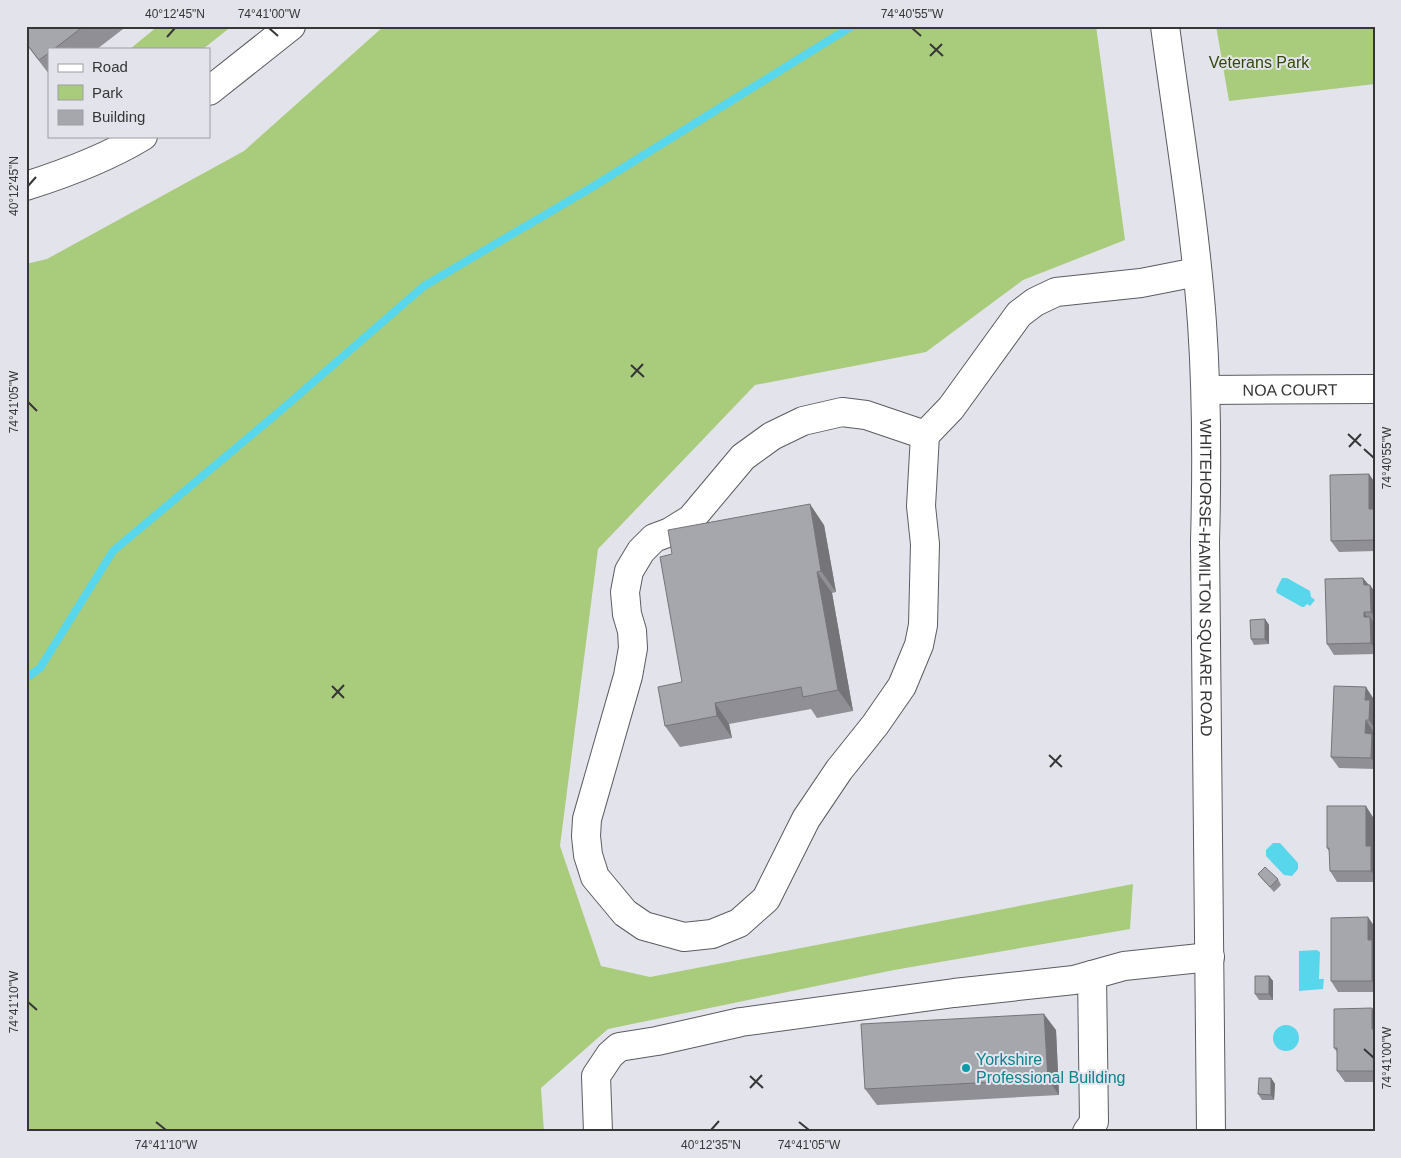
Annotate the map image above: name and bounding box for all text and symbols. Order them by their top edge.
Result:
text: 40°12'45"N [145,7,205,21]
text: 74°41'00"W [238,7,301,21]
text: 74°40'55"W [881,7,944,21]
legend [48,48,210,138]
park label: Veterans Park [1209,54,1310,71]
text: Road [92,58,128,75]
text: Park [92,84,123,101]
text: Building [92,108,145,125]
text: 40°12'45"N [7,156,21,216]
text: 74°41'05"W [7,370,21,433]
street label: NOA COURT [1243,381,1338,399]
street label: WHITEHORSE-HAMILTON SQUARE ROAD [1196,419,1215,737]
text: 74°40'55"W [1380,426,1394,489]
text: 74°41'10"W [7,970,21,1033]
text: 74°41'00"W [1380,1026,1394,1089]
place label: Yorkshire Professional Building [976,1051,1125,1086]
marker: Yorkshire Professional Building [960,1062,972,1074]
text: 74°41'10"W [135,1138,198,1152]
text: 40°12'35"N [681,1138,741,1152]
text: 74°41'05"W [778,1138,841,1152]

